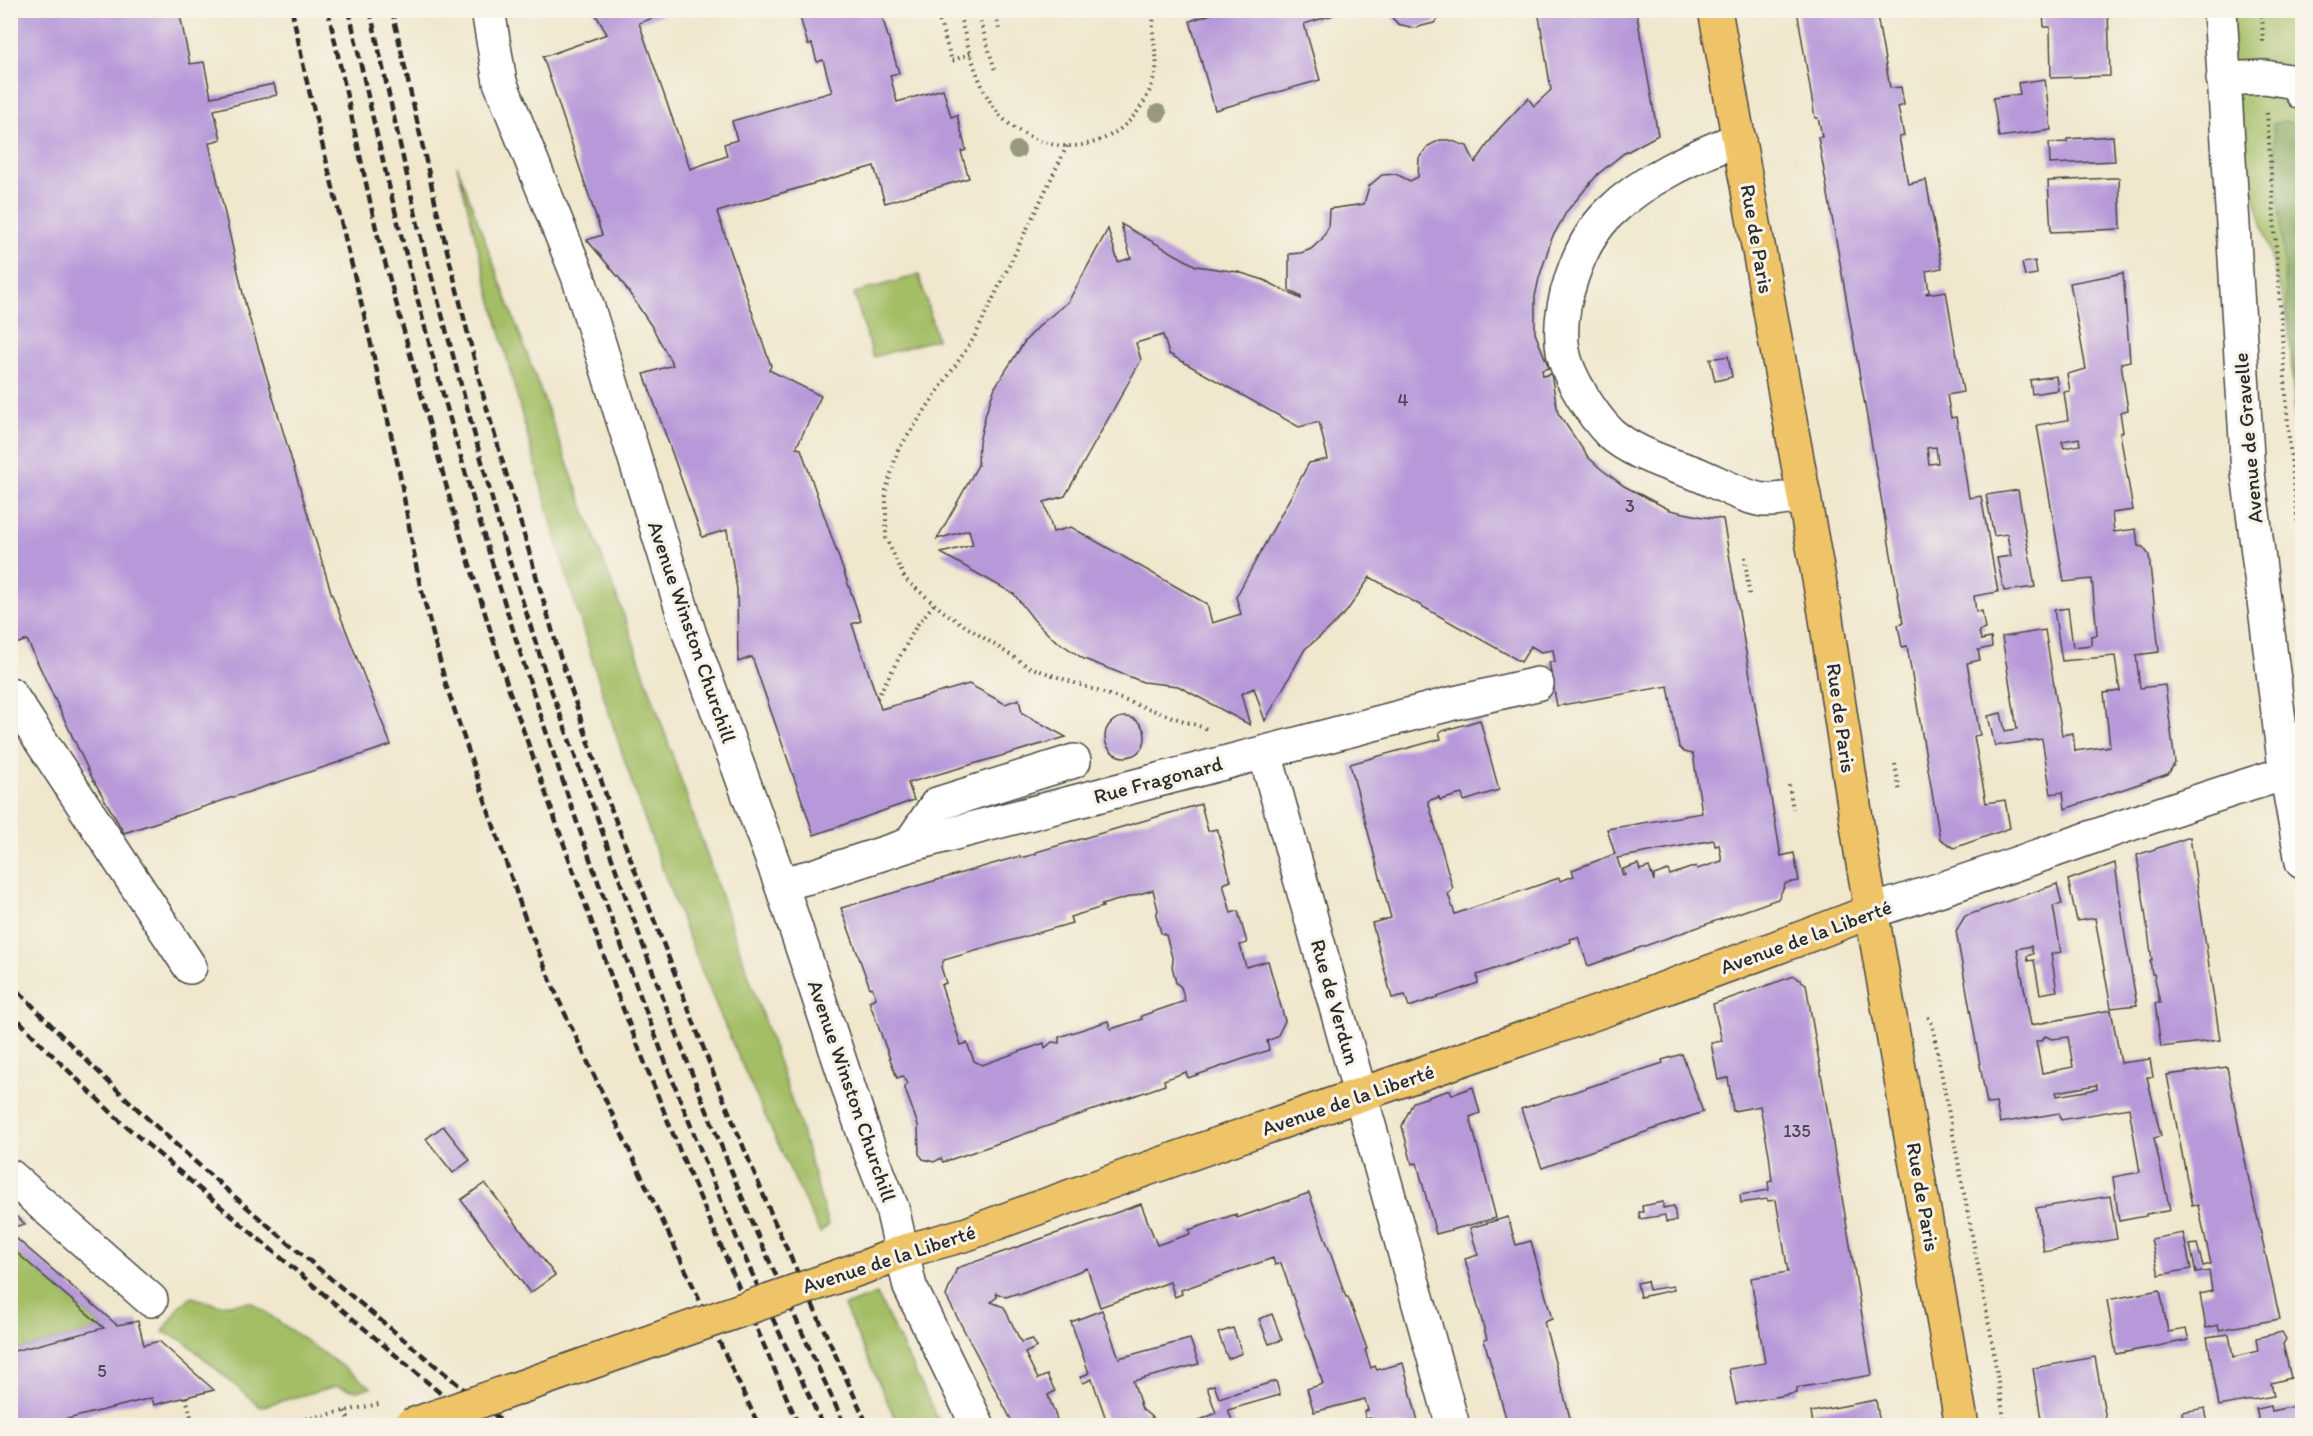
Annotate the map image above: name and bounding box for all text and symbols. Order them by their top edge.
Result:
street label: Rue de Paris [1736,182,1779,295]
street label: Avenue de Gravelle [2228,352,2267,525]
house number: 4 [1398,389,1409,411]
house number: 3 [1625,495,1635,517]
street label: Avenue Winston Churchill [643,518,742,746]
street label: Rue de Paris [1821,662,1862,774]
street label: Rue Fragonard [1091,750,1225,809]
street label: Avenue de la Liberté [1717,894,1895,979]
street label: Rue de Verdun [1306,936,1365,1068]
street label: Avenue Winston Churchill [803,977,902,1205]
street label: Avenue de la Liberté [1258,1058,1437,1141]
house number: 135 [1783,1120,1811,1142]
street label: Rue de Paris [1902,1140,1945,1253]
street label: Avenue de la Liberté [799,1219,979,1298]
house number: 5 [97,1360,107,1382]

